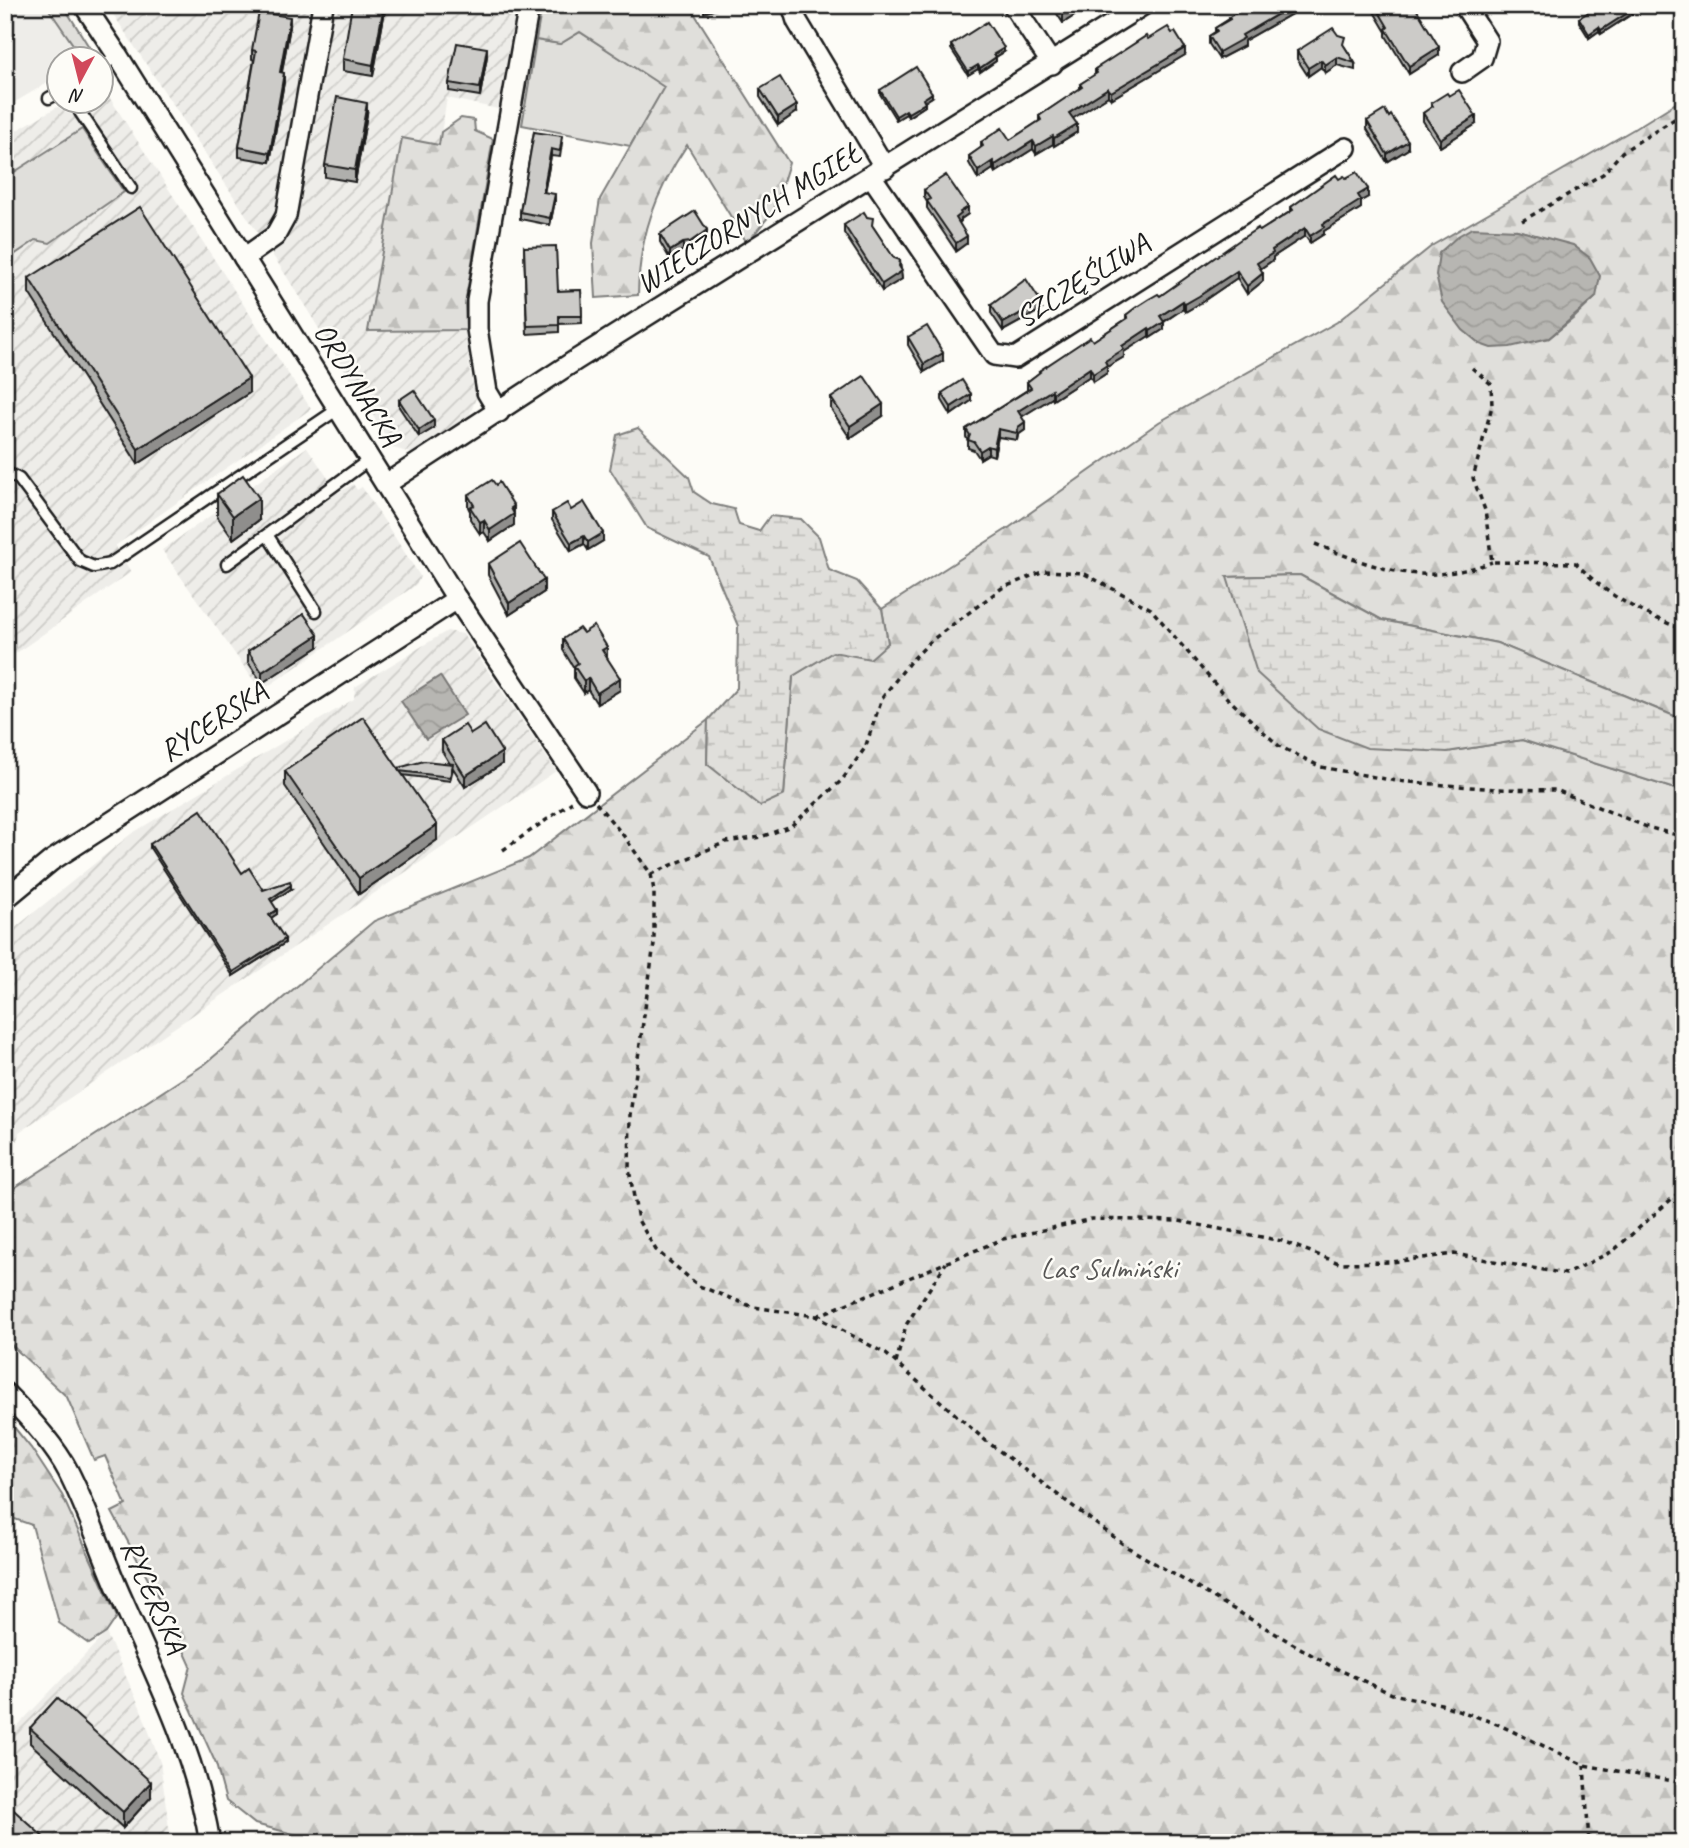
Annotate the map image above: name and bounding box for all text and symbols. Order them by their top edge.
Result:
north arrow [46,46,116,116]
text: N [68,83,85,109]
street label: WIECZORNYCH MGIEŁ [629,133,868,302]
street label: SZCZĘŚLIWA [1008,223,1157,336]
street label: ORDYNACKA [305,315,411,453]
street label: RYCERSKA [152,672,275,770]
park label: Las Sulmiński [1041,1249,1181,1287]
street label: RYCERSKA [112,1533,196,1660]

